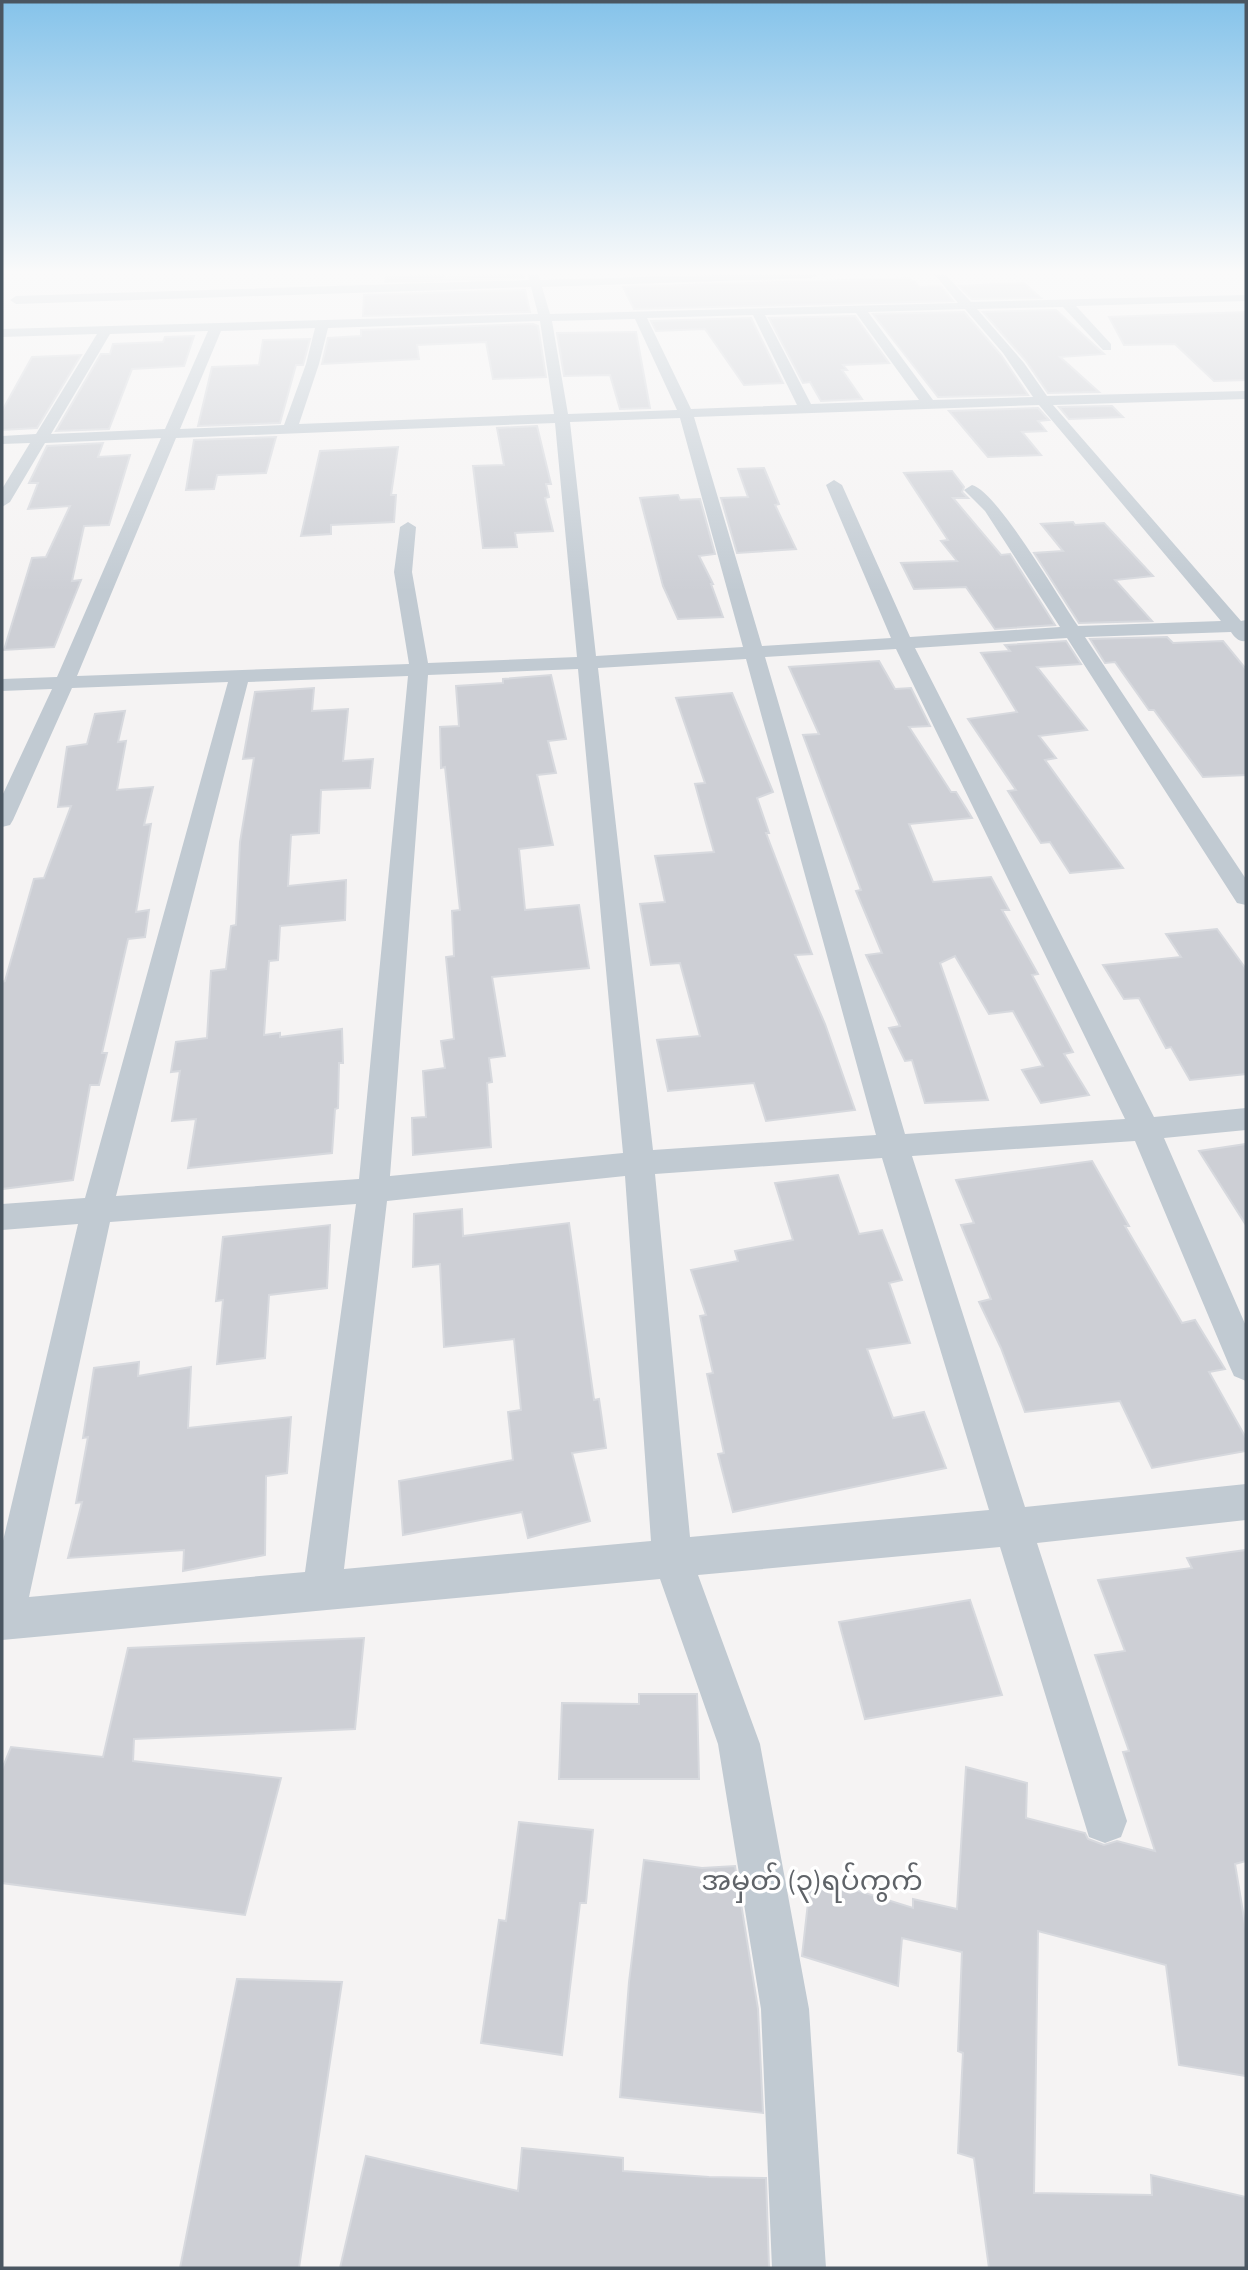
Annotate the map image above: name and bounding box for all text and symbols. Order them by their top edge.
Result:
district label: အမှတ် (၃)ရပ်ကွက် [701,1861,923,1903]

